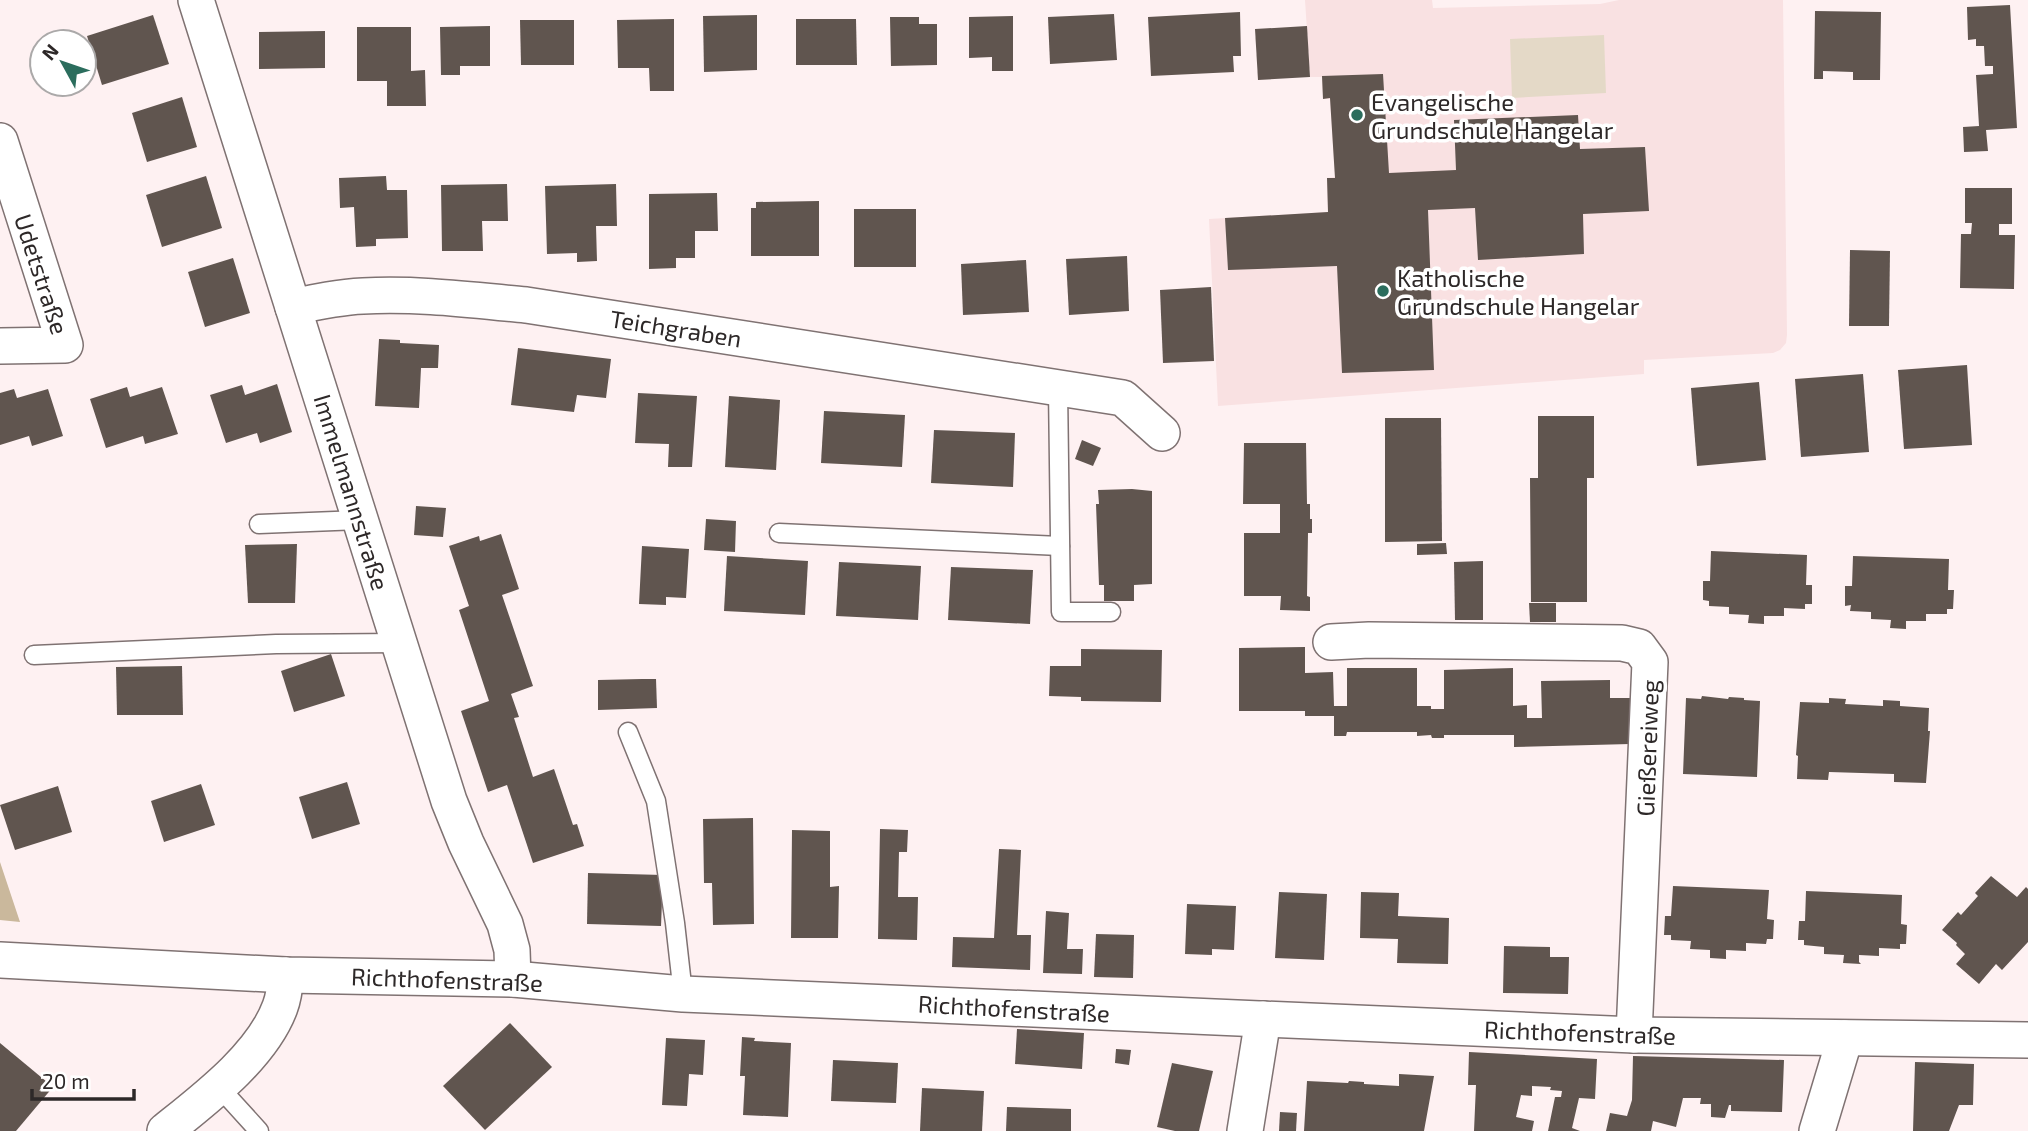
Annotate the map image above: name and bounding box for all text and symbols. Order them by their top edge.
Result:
north arrow [28,28,98,98]
text: N [36,39,63,64]
place label: Evangelische Grundschule Hangelar [1371,87,1614,144]
marker: Evangelische Grundschule Hangelar [1349,107,1365,123]
street label: Udetstraße [9,210,75,338]
place label: Katholische Grundschule Hangelar [1397,263,1640,320]
marker: Katholische Grundschule Hangelar [1375,283,1391,299]
street label: Teichgraben [608,303,744,353]
street label: Immelmannstraße [308,390,396,594]
street label: Gießereiweg [1630,679,1664,817]
street label: Richthofenstraße [350,961,544,997]
street label: Richthofenstraße [917,988,1111,1028]
street label: Richthofenstraße [1483,1014,1677,1050]
scale bar [32,1058,133,1102]
text: 20 m [42,1068,90,1093]

